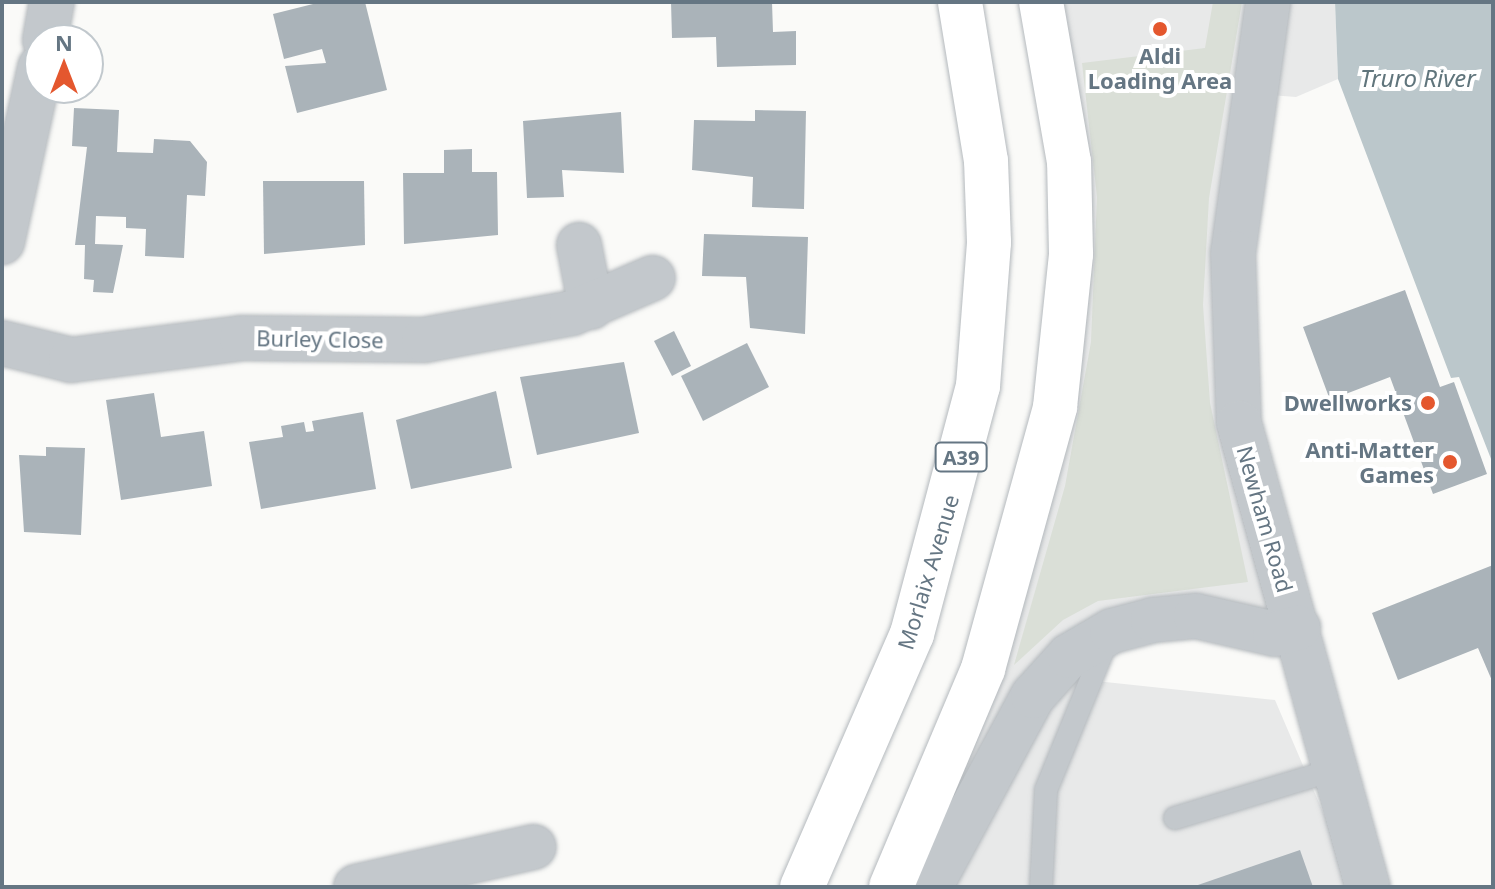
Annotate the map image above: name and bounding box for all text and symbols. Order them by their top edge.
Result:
marker: Aldi Loading Area [1151,20,1169,38]
north arrow [24,24,104,104]
text: N [55,27,73,57]
place label: Aldi Loading Area [1088,42,1232,94]
water label: Truro River [1360,64,1476,92]
street label: Burley Close [256,325,384,353]
place label: Dwellworks [1284,390,1412,416]
marker: Dwellworks [1419,394,1437,412]
place label: Anti-Matter Games [1305,436,1434,488]
road number: A39 [933,441,989,473]
street label: Newham Road [1231,443,1299,595]
marker: Anti-Matter Games [1441,453,1459,471]
street label: Morlaix Avenue [892,491,964,653]

